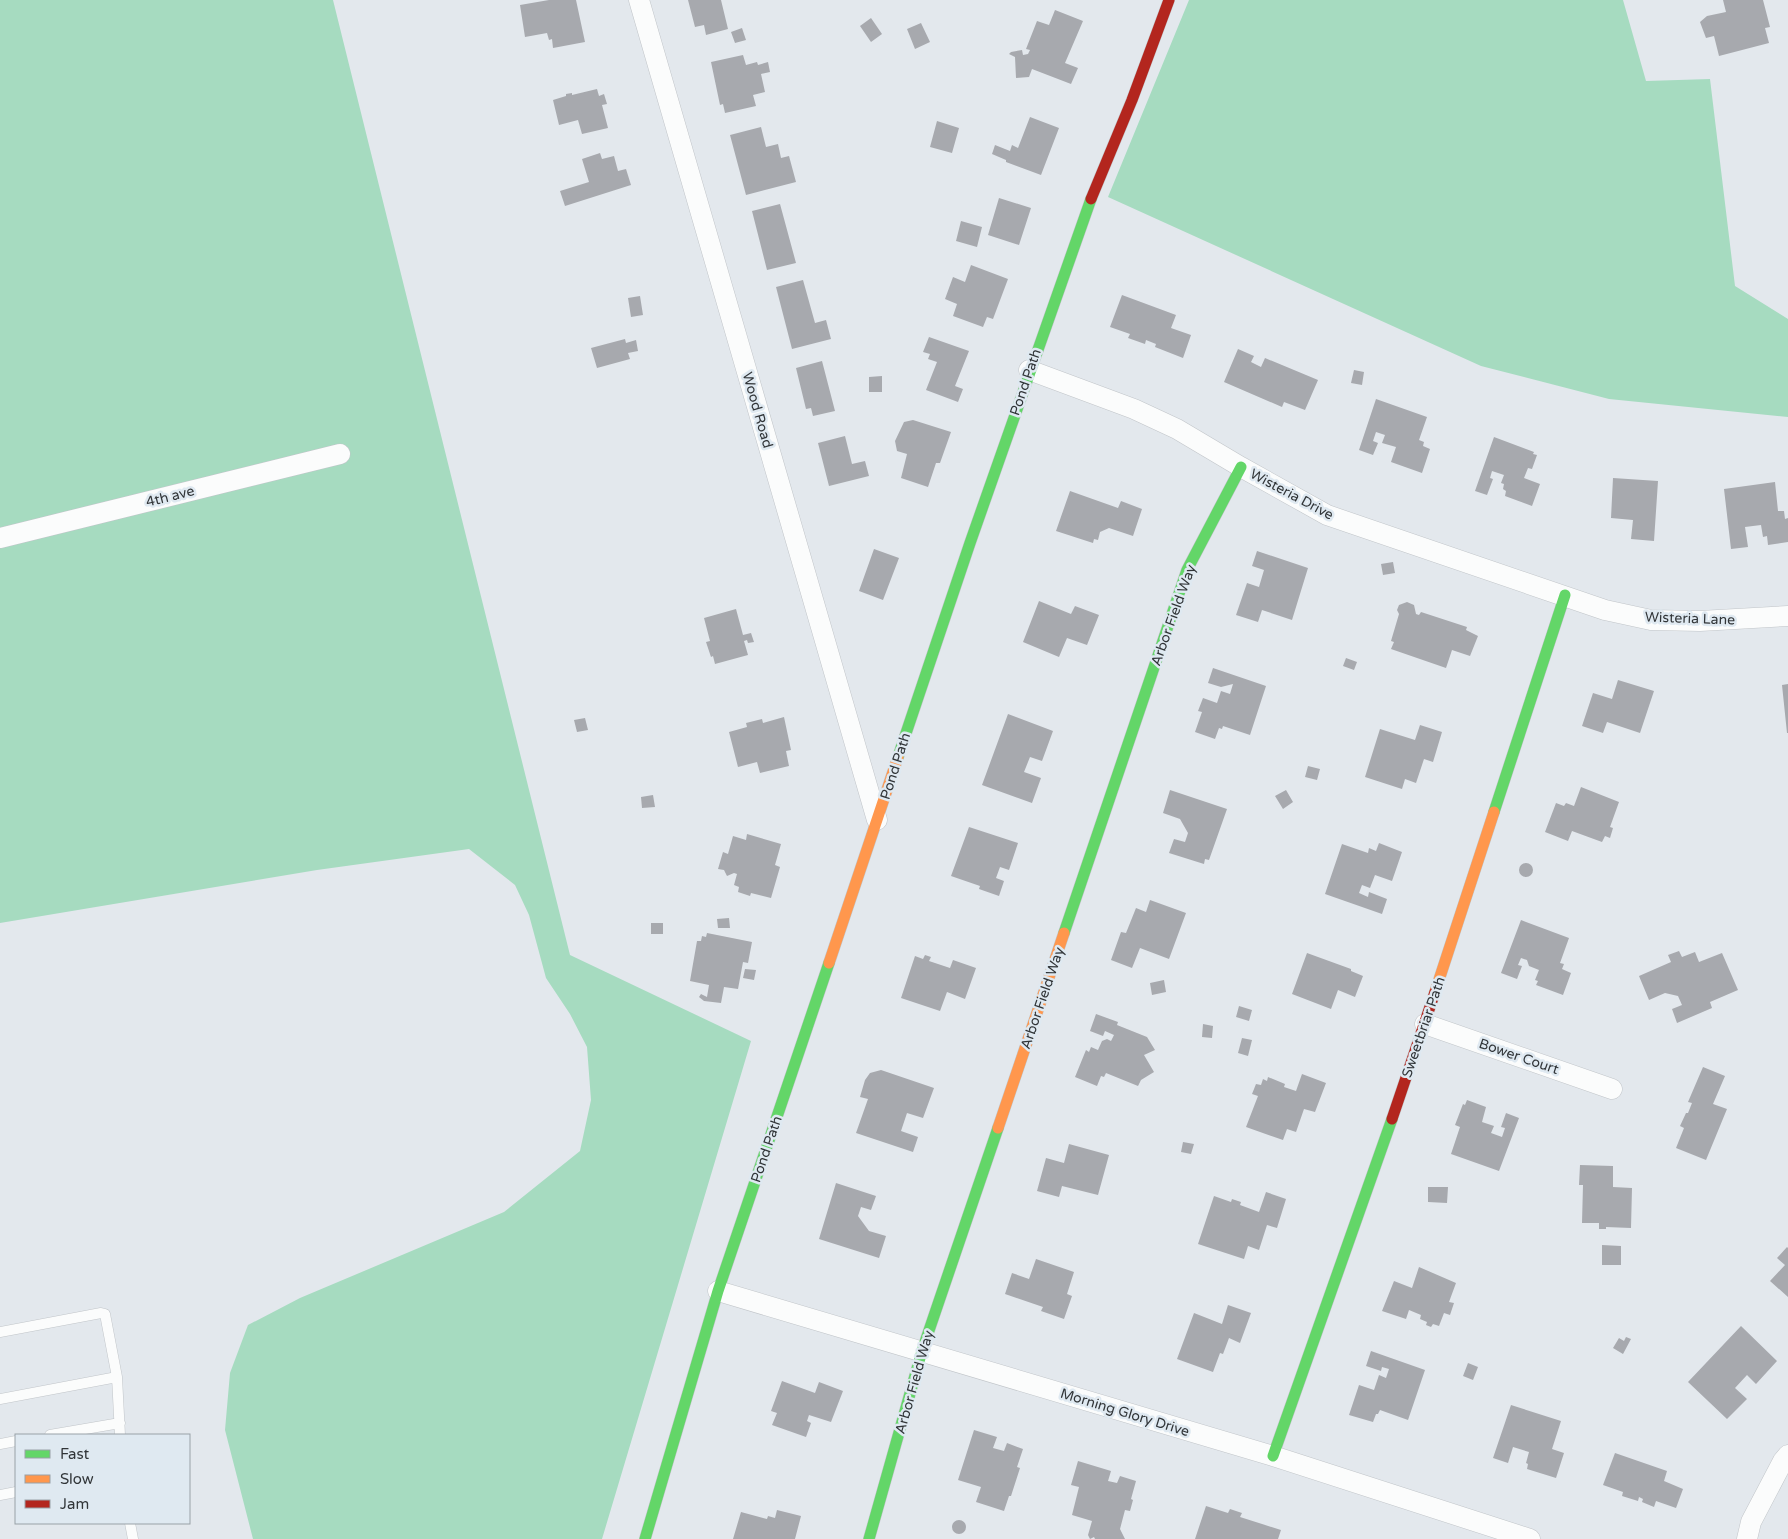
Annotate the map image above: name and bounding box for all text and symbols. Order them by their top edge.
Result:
street label: Pond Path [1006,347,1045,418]
street label: Wood Road [739,370,776,450]
street label: Wisteria Drive [1247,465,1337,524]
street label: 4th ave [144,482,196,511]
street label: Arbor Field Way [1147,562,1200,668]
street label: Wisteria Lane [1645,608,1735,629]
street label: Pond Path [877,731,914,802]
street label: Arbor Field Way [1017,945,1068,1051]
street label: Sweetbriar Path [1398,974,1449,1080]
street label: Bower Court [1477,1035,1562,1078]
street label: Pond Path [747,1114,786,1185]
street label: Arbor Field Way [892,1328,937,1436]
street label: Morning Glory Drive [1058,1385,1191,1440]
legend [15,1434,190,1524]
text: Fast [60,1445,90,1463]
text: Slow [60,1470,94,1488]
text: Jam [60,1495,89,1513]

